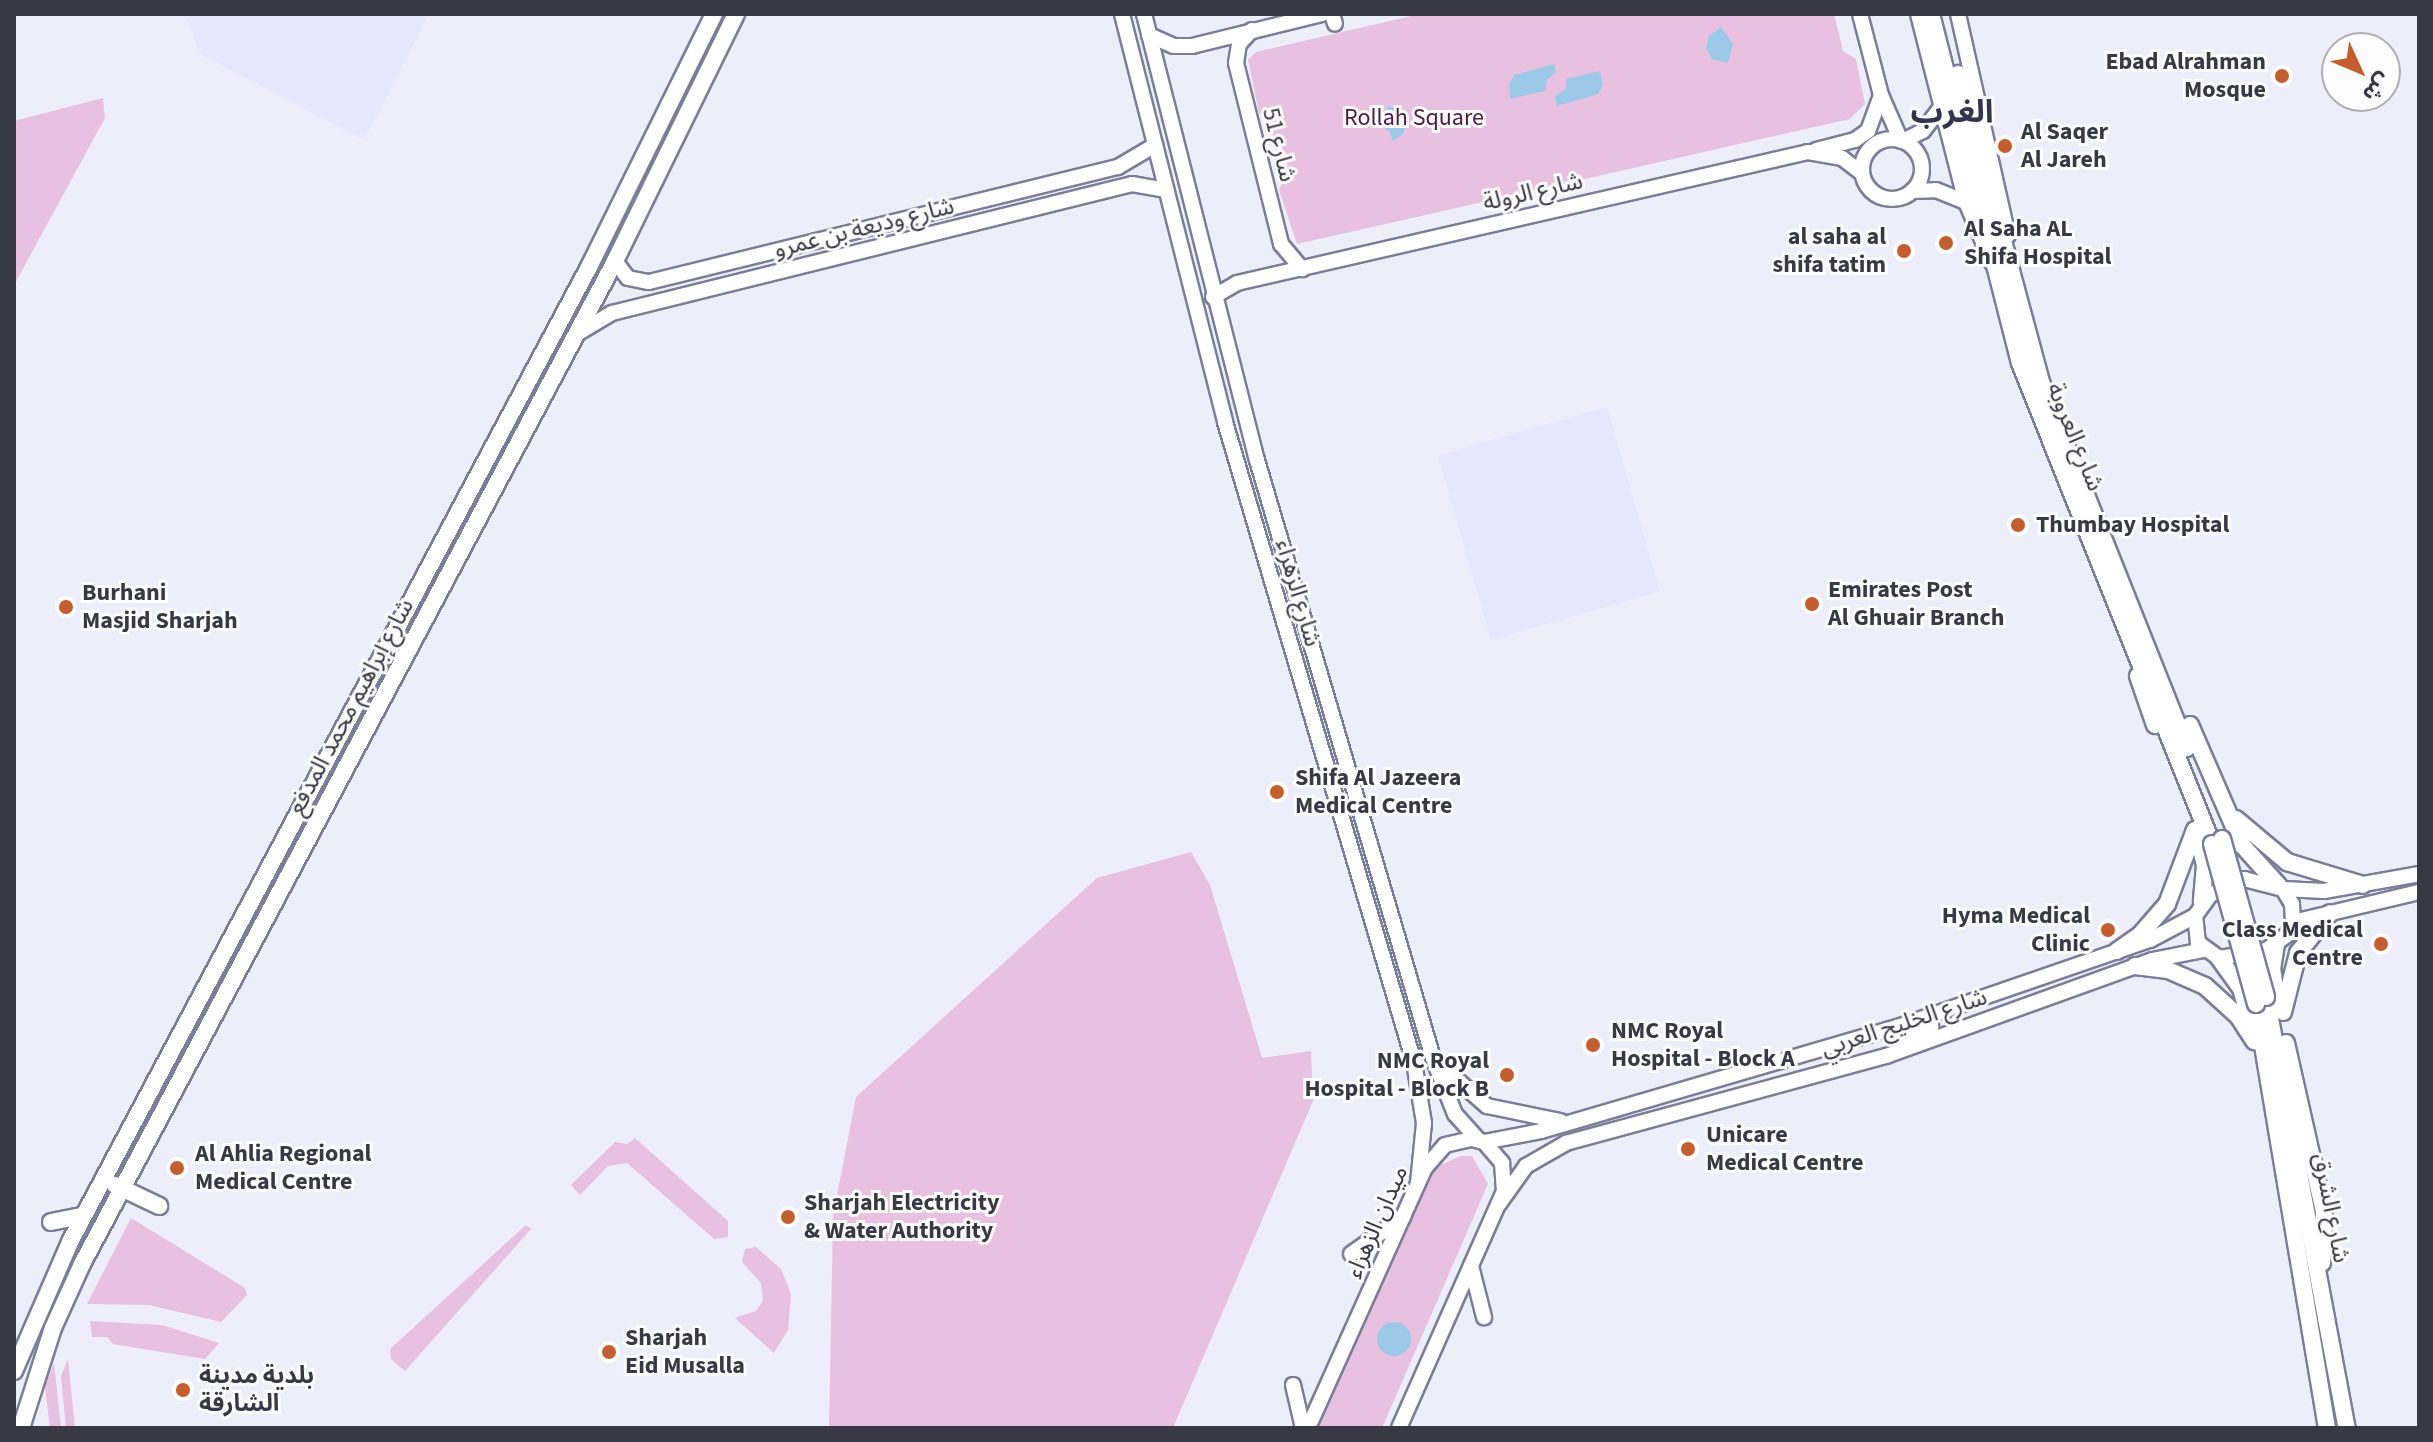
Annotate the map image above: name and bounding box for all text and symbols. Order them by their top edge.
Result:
north arrow [2321,32,2401,112]
place label: Ebad Alrahman Mosque [2105,48,2266,104]
text: ش [2355,65,2399,109]
marker: Ebad Alrahman Mosque [2273,67,2291,85]
district label: الغرب [1910,93,1994,131]
park label: Rollah Square [1344,104,1484,132]
street label: شارع 51 [1256,105,1302,185]
place label: Al Saqer Al Jareh [2021,118,2108,174]
marker: Al Saqer Al Jareh [1996,137,2014,155]
street label: شارع الرولة [1480,167,1586,217]
street label: شارع وديعة بن عمرو [771,192,957,264]
place label: Al Saha AL Shifa Hospital [1964,215,2111,271]
place label: al saha al shifa tatim [1773,223,1886,279]
marker: Al Saha AL Shifa Hospital [1935,232,1957,254]
marker: al saha al shifa tatim [1893,240,1915,262]
street label: شارع العروبة [2040,379,2110,495]
place label: Thumbay Hospital [2036,511,2229,539]
marker: Thumbay Hospital [2007,514,2029,536]
street label: شارع الزهراء [1269,536,1327,650]
place label: Emirates Post Al Ghuair Branch [1828,576,2004,632]
place label: Burhani Masjid Sharjah [82,579,238,635]
street label: شارع إبراهيم محمد المدفع [282,594,420,820]
marker: Emirates Post Al Ghuair Branch [1803,595,1821,613]
marker: Burhani Masjid Sharjah [57,598,75,616]
place label: Shifa Al Jazeera Medical Centre [1295,764,1461,820]
marker: Shifa Al Jazeera Medical Centre [1266,781,1288,803]
place label: Hyma Medical Clinic [1942,902,2090,958]
place label: Class Medical Centre [2222,916,2363,972]
marker: Hyma Medical Clinic [2097,919,2119,941]
marker: Class Medical Centre [2370,933,2392,955]
street label: شارع الخليج العربي [1817,983,1991,1063]
place label: NMC Royal Hospital - Block A [1611,1017,1795,1073]
marker: NMC Royal Hospital - Block A [1582,1034,1604,1056]
place label: NMC Royal Hospital - Block B [1304,1047,1489,1103]
marker: NMC Royal Hospital - Block B [1496,1064,1518,1086]
place label: Unicare Medical Centre [1706,1121,1863,1177]
marker: Unicare Medical Centre [1677,1138,1699,1160]
place label: Al Ahlia Regional Medical Centre [195,1140,371,1196]
street label: شارع الشرق [2306,1151,2356,1265]
marker: Al Ahlia Regional Medical Centre [166,1157,188,1179]
street label: ميدان الزهراء [1339,1161,1415,1283]
place label: Sharjah Electricity & Water Authority [804,1189,999,1245]
marker: Sharjah Electricity & Water Authority [779,1208,797,1226]
place label: Sharjah Eid Musalla [625,1324,745,1380]
marker: Sharjah Eid Musalla [600,1343,618,1361]
place label: بلدية مدينة الشارقة [199,1362,314,1418]
marker: بلدية مدينة الشارقة [174,1381,192,1399]

